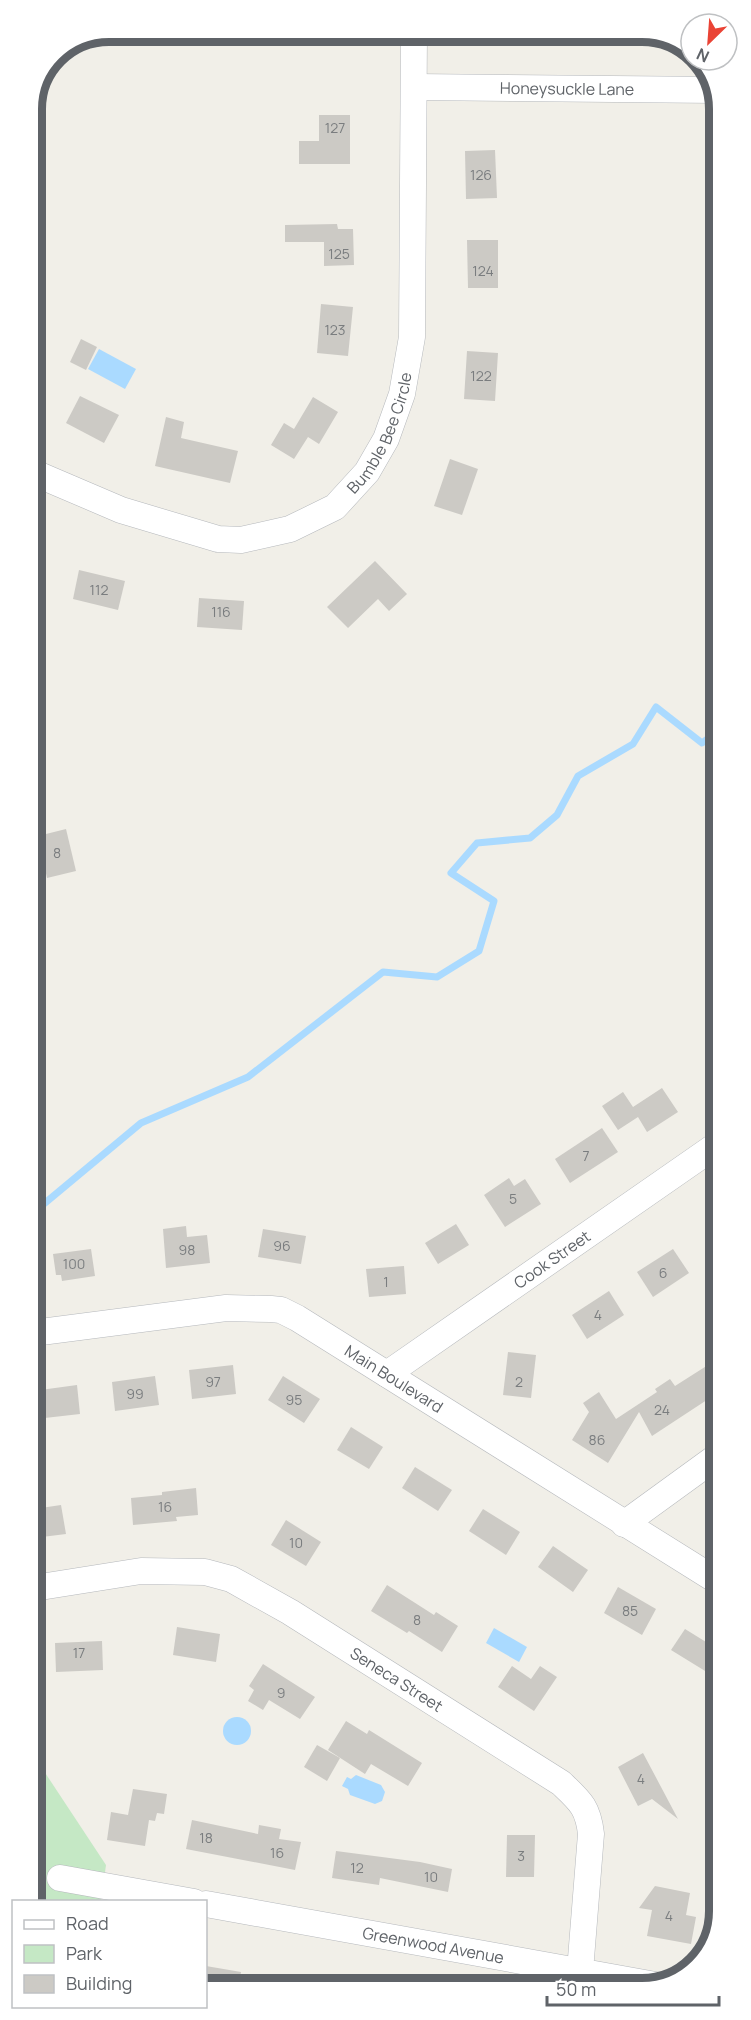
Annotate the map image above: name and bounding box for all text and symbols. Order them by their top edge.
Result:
north arrow [679,12,739,72]
text: N [693,43,713,68]
street label: Honeysuckle Lane [500,77,634,100]
house number: 127 [325,118,345,137]
house number: 126 [470,165,492,184]
house number: 125 [328,244,350,263]
house number: 124 [472,261,494,280]
house number: 123 [324,320,346,339]
house number: 122 [470,366,492,385]
street label: Bumble Bee Circle [342,371,417,498]
house number: 112 [90,580,108,599]
house number: 116 [211,602,231,621]
house number: 8 [53,843,61,862]
house number: 7 [582,1146,590,1165]
house number: 5 [509,1189,517,1208]
street label: Cook Street [509,1225,595,1294]
house number: 96 [273,1236,291,1255]
house number: 98 [179,1240,195,1259]
house number: 100 [63,1254,85,1273]
house number: 6 [659,1263,667,1282]
house number: 1 [383,1272,389,1291]
house number: 4 [594,1305,602,1324]
street label: Main Boulevard [341,1340,447,1418]
house number: 97 [205,1372,221,1391]
house number: 2 [515,1372,523,1391]
house number: 99 [126,1384,144,1403]
house number: 95 [286,1390,302,1409]
house number: 24 [654,1400,670,1419]
house number: 86 [589,1430,605,1449]
house number: 16 [158,1497,172,1516]
house number: 10 [289,1533,303,1552]
house number: 85 [622,1601,638,1620]
house number: 8 [413,1610,421,1629]
street label: Seneca Street [346,1642,447,1717]
house number: 17 [73,1643,85,1662]
house number: 9 [277,1683,285,1702]
house number: 4 [637,1769,645,1788]
house number: 18 [199,1828,213,1847]
house number: 16 [270,1843,284,1862]
house number: 3 [517,1846,525,1865]
house number: 12 [350,1858,364,1877]
house number: 10 [424,1867,438,1886]
legend [12,1900,207,2008]
house number: 4 [665,1906,673,1925]
text: Road [66,1911,109,1935]
street label: Greenwood Avenue [361,1921,506,1969]
text: Park [66,1941,103,1965]
scale bar [547,1969,720,2007]
text: Building [66,1971,132,1995]
text: 50 m [556,1977,596,2001]

